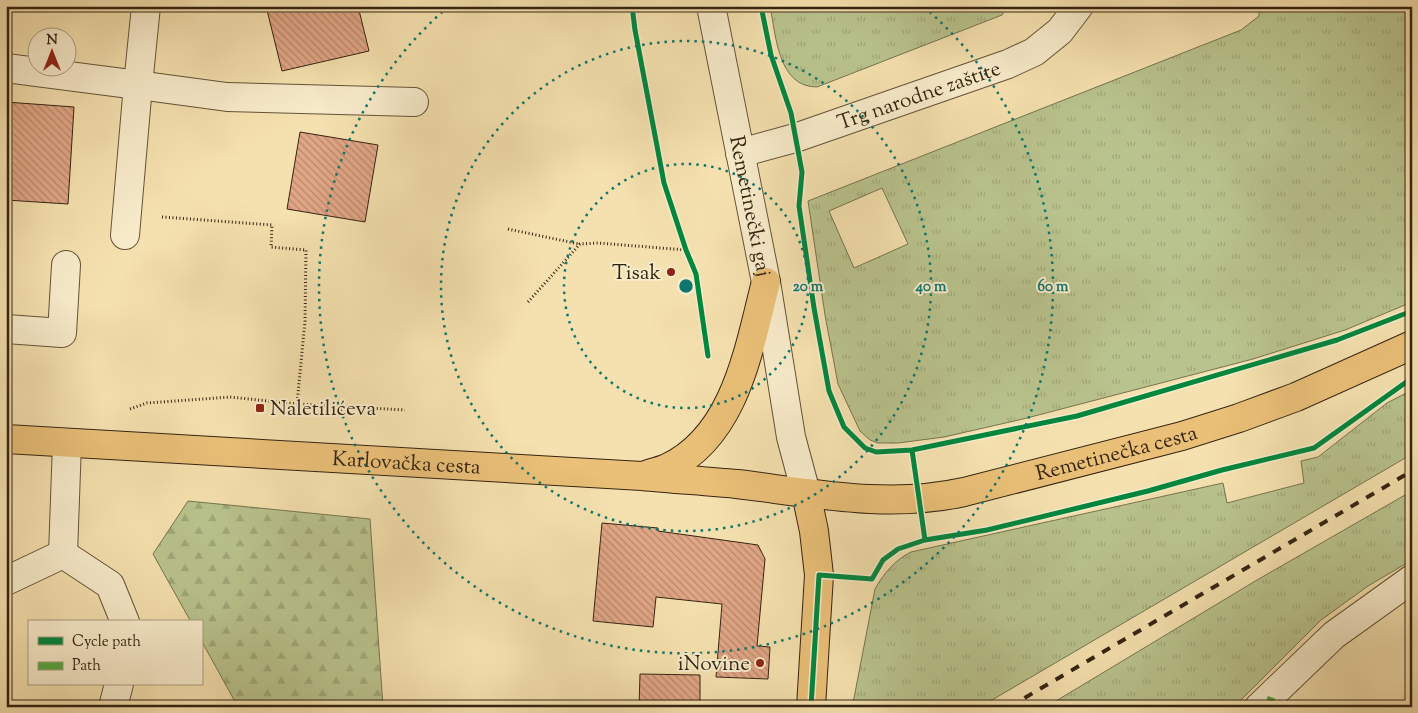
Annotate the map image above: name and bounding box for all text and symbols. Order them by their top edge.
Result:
north arrow [28,28,78,78]
text: N [46,31,58,51]
street label: Trg narodne zaštite [834,55,1005,139]
street label: Remetinečki gaj [720,133,778,280]
place label: Tisak [612,259,662,289]
marker: Tisak [665,266,677,278]
centre of rings [677,277,695,295]
text: 20 m [793,277,824,298]
text: 40 m [915,277,947,298]
text: 60 m [1038,277,1069,298]
place label: Naletilićeva [270,395,376,425]
marker: Naletilićeva [254,402,266,414]
street label: Remetinečka cesta [1033,419,1202,490]
street label: Karlovačka cesta [331,445,482,484]
legend [28,620,202,686]
text: Cycle path [72,632,141,653]
place label: iNovine [678,650,750,680]
text: Path [72,656,101,677]
marker: iNovine [754,657,766,669]

